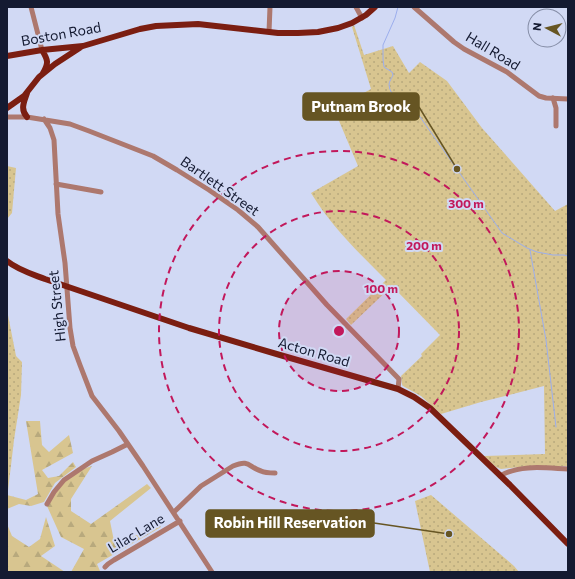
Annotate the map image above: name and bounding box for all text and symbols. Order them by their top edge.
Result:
north arrow [527,8,567,48]
street label: Boston Road [20,18,102,49]
text: N [530,22,544,32]
street label: Hall Road [463,28,523,73]
callout: Putnam Brook [303,93,419,120]
text: Putnam Brook [311,97,411,115]
street label: Bartlett Street [178,152,263,219]
text: 300 m [448,196,484,210]
text: 200 m [406,238,442,252]
street label: High Street [44,269,69,343]
text: 100 m [364,281,398,295]
centre of rings [332,324,346,338]
street label: Acton Road [276,333,352,370]
street label: Lilac Lane [104,509,167,556]
callout: Robin Hill Reservation [206,510,374,537]
text: Robin Hill Reservation [214,513,366,531]

